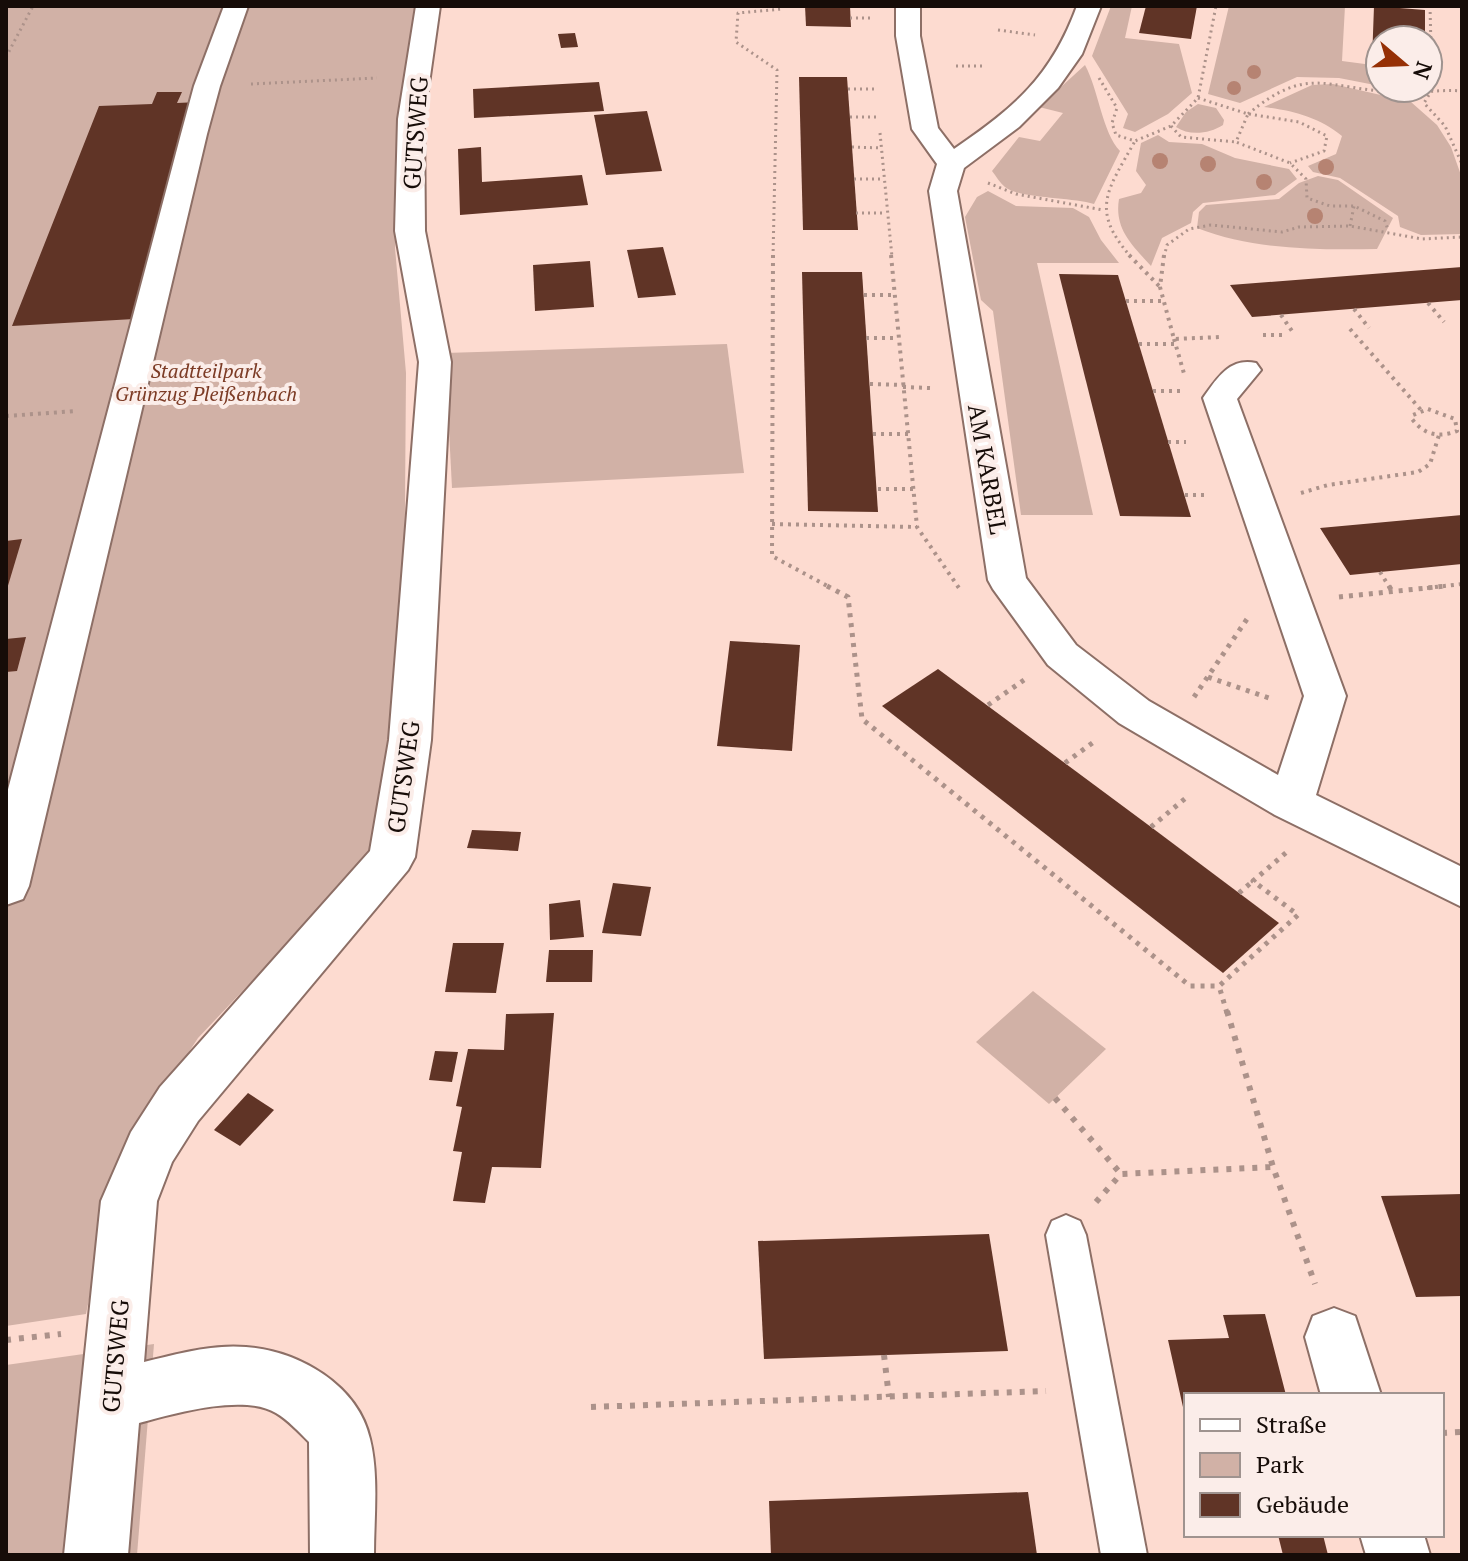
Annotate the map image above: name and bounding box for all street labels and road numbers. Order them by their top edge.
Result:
street label: GUTSWEG [395,75,435,191]
street label: AM KARBEL [961,401,1015,537]
street label: GUTSWEG [379,718,427,835]
street label: GUTSWEG [94,1298,136,1414]

